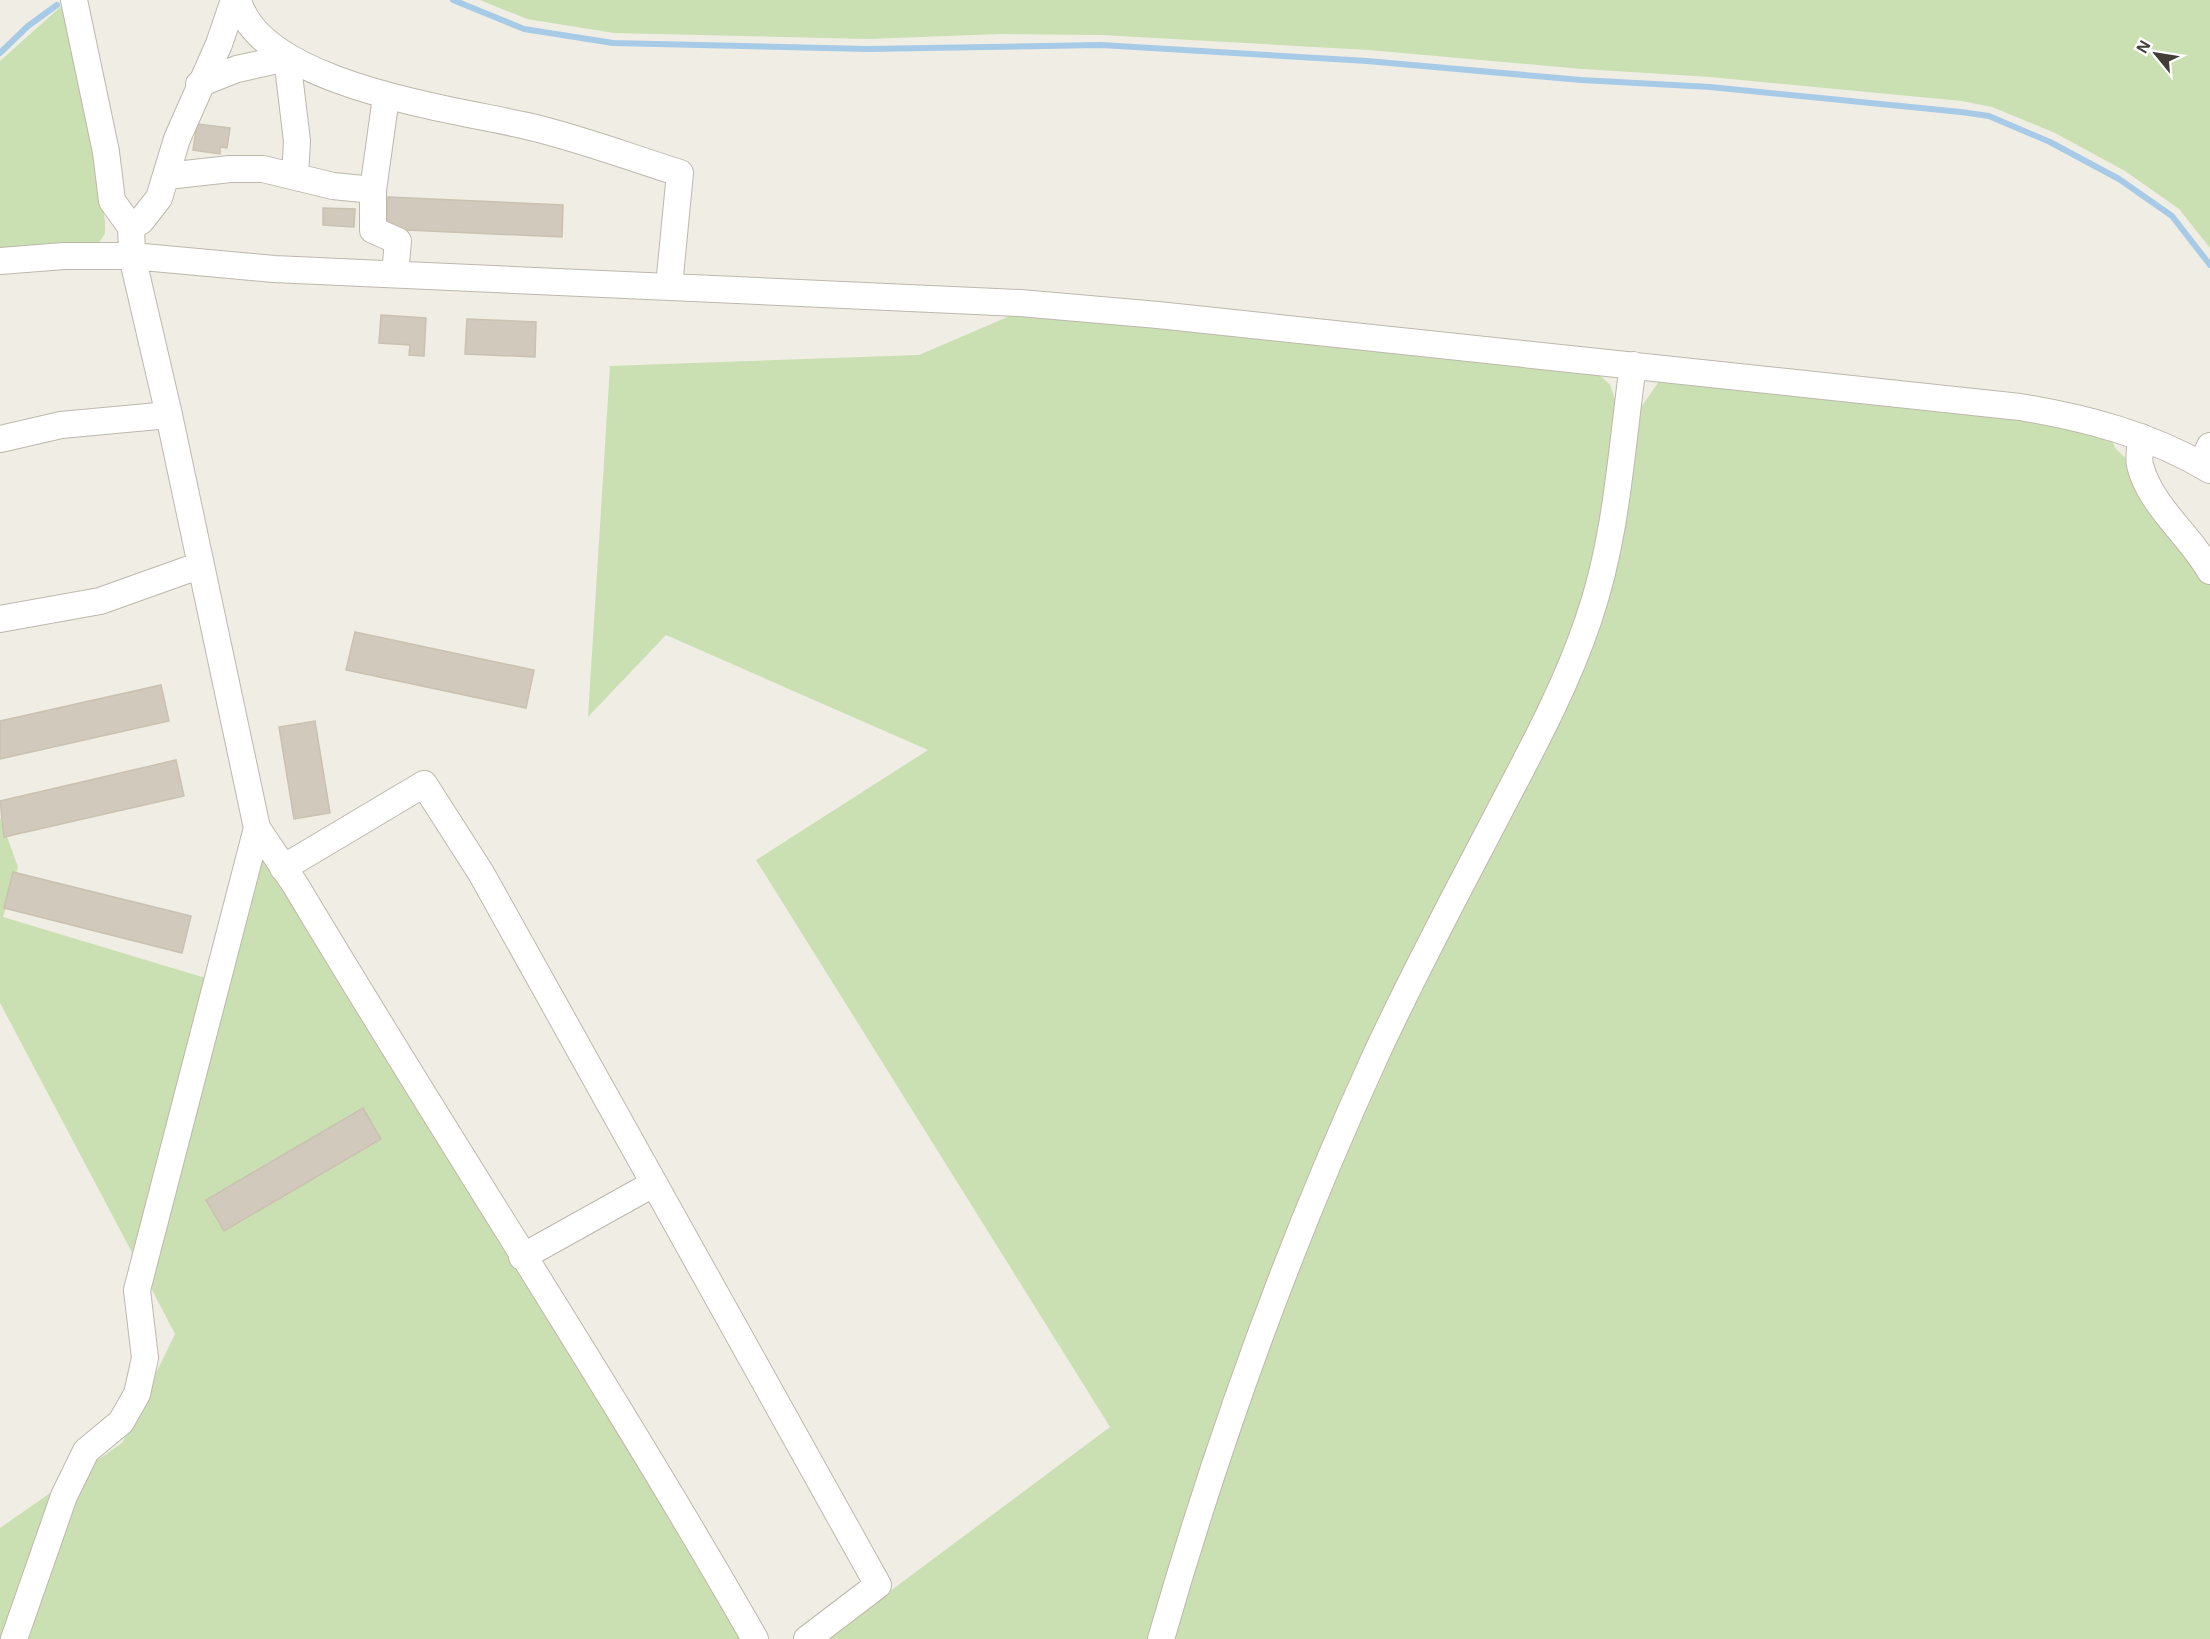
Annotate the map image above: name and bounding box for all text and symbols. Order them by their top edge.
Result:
north arrow [2126,24,2186,84]
text: N [2133,37,2154,56]

